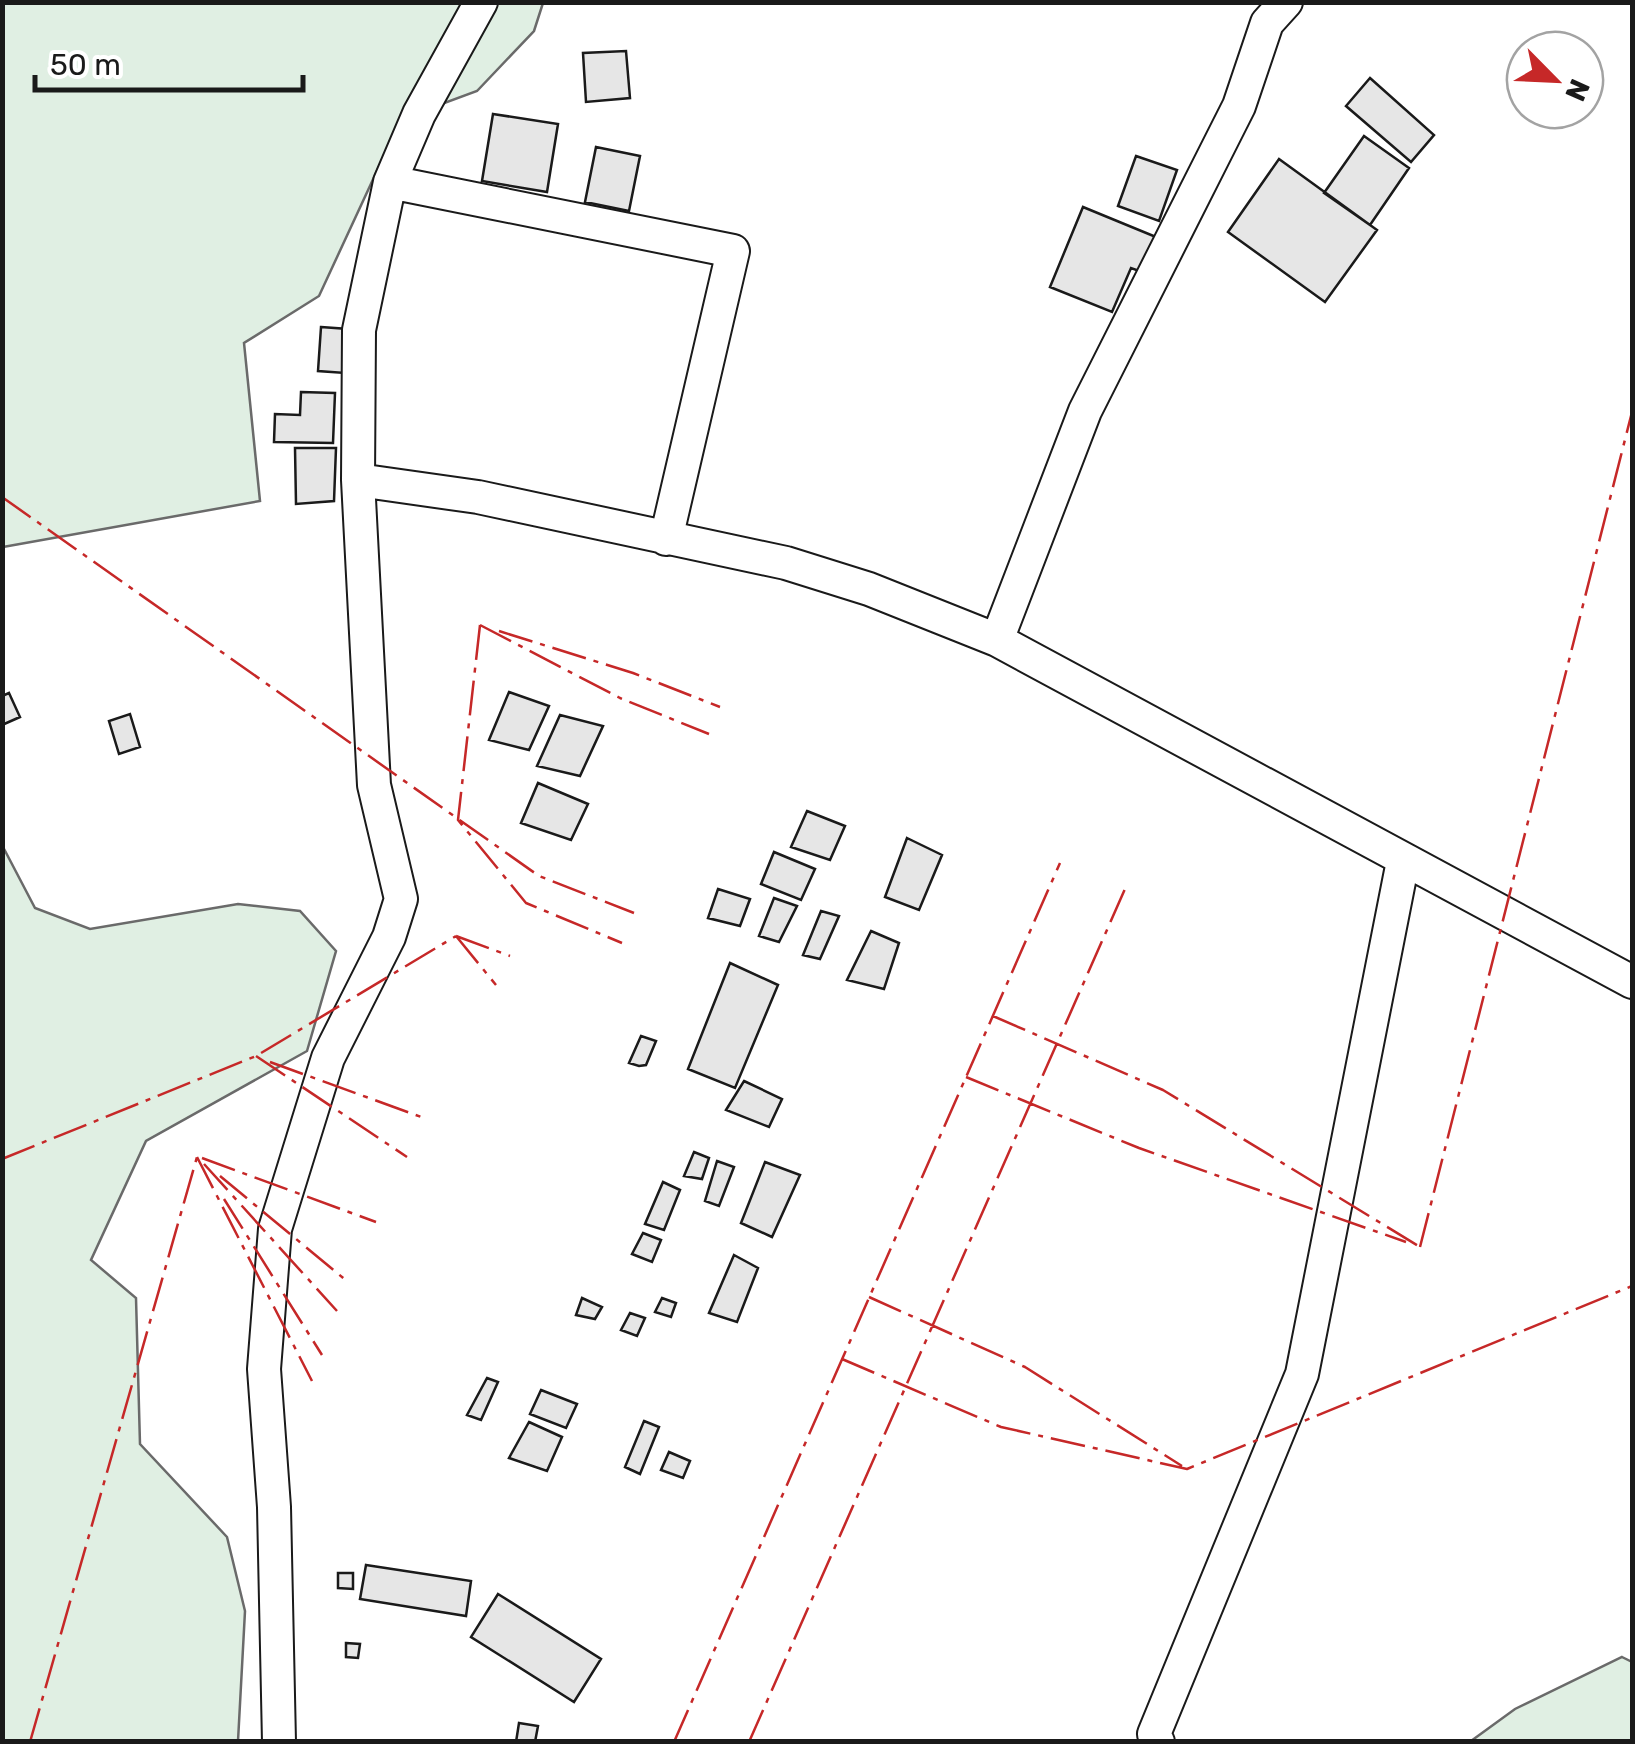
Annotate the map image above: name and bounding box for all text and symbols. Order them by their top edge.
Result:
scale bar [35,30,302,92]
north arrow [1505,30,1605,130]
text: 50 m [50,47,121,83]
text: N [1558,74,1597,106]

